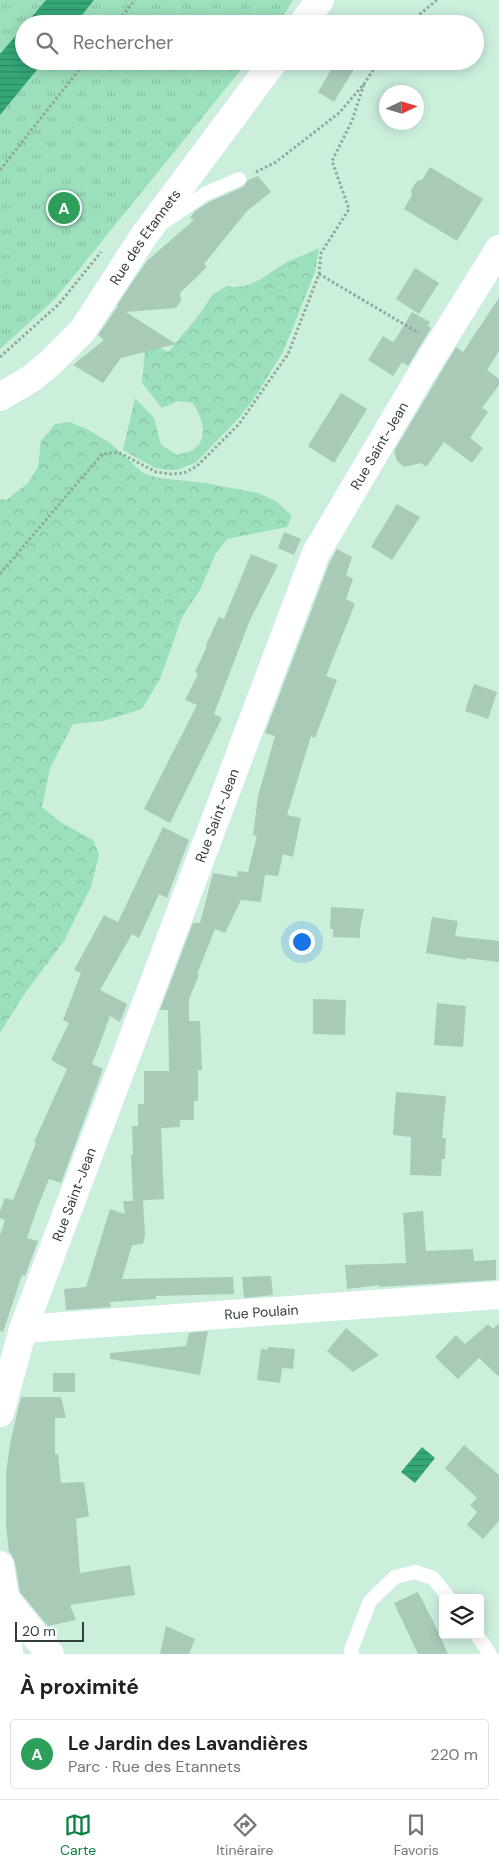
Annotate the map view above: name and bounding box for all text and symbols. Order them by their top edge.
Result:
search box [15,15,484,70]
icon: search [33,29,61,57]
text: Rechercher [73,30,173,55]
north arrow [379,85,424,130]
street label: Rue des Etannets [105,186,185,288]
pin: A [48,189,80,227]
street label: Rue Saint-Jean [346,399,412,493]
street label: Rue Saint-Jean [191,766,243,865]
your location [289,929,315,955]
street label: Rue Saint-Jean [48,1145,100,1244]
street label: Rue Poulain [224,1300,299,1324]
map controls [439,1594,484,1639]
button: layers [439,1594,484,1639]
scale bar [15,1619,84,1642]
text: 20 m [22,1622,56,1640]
text: À proximité [20,1673,139,1701]
text: Le Jardin des Lavandières [68,1731,308,1756]
text: A [31,1744,43,1765]
text: 220 m [430,1744,478,1765]
text: Parc · Rue des Etannets [68,1756,241,1777]
tab: Carte [60,1811,96,1859]
tab: Itinéraire [216,1811,273,1859]
tab: Favoris [394,1811,439,1859]

